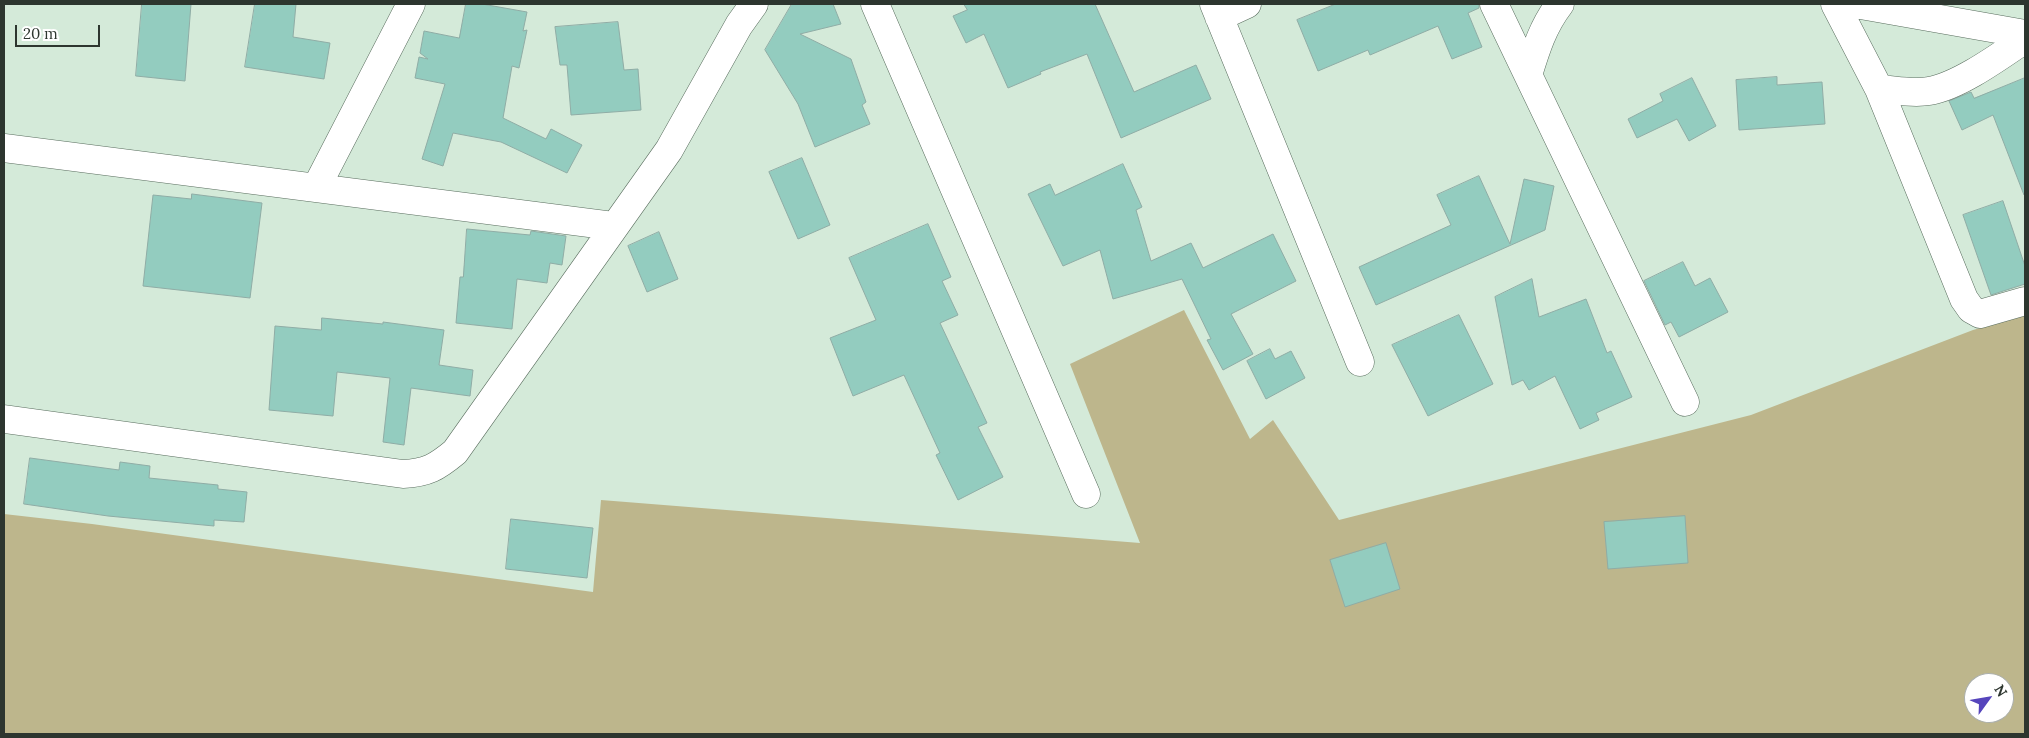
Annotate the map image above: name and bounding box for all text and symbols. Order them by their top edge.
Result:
scale bar [18,15,102,47]
text: 20 m [23,24,58,43]
north arrow [1964,673,2014,723]
text: N [1990,681,2011,700]

